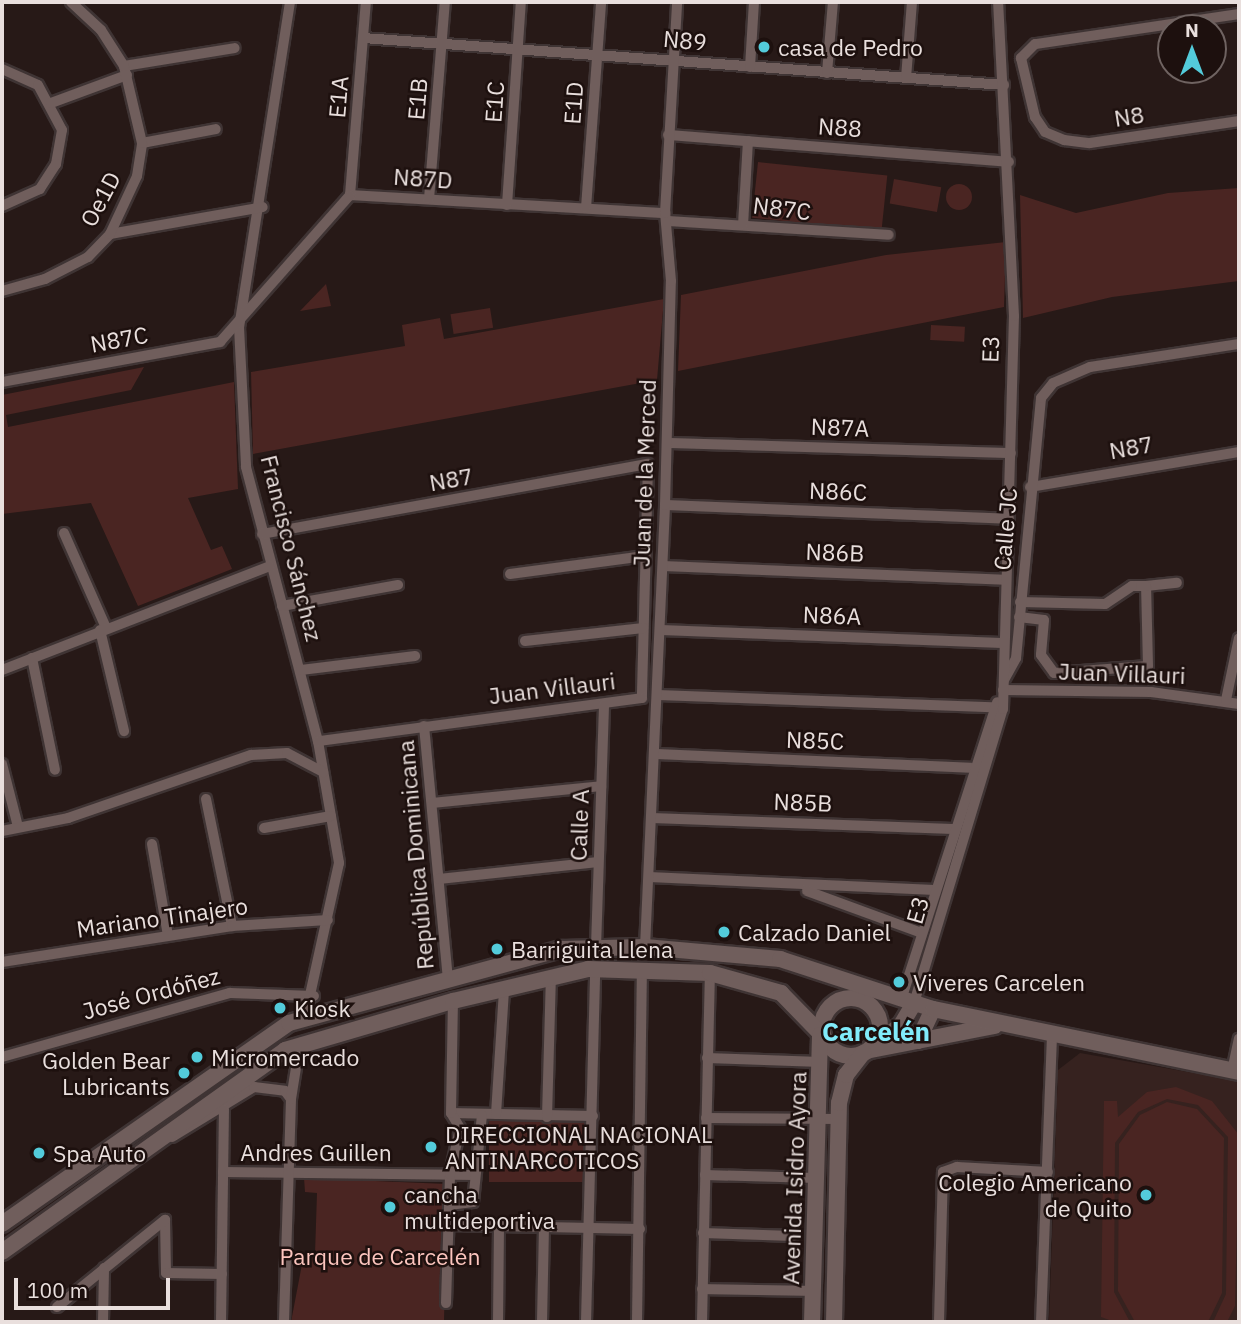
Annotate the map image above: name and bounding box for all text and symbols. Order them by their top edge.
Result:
north arrow [1157,14,1227,84]
text: N [1185,18,1199,42]
street label: N89 [662,24,708,56]
place label: casa de Pedro [778,33,923,61]
marker: casa de Pedro [756,39,772,55]
street label: E1A [322,75,354,119]
street label: E1B [401,77,433,121]
street label: E1C [479,80,509,124]
street label: E1D [558,81,588,125]
street label: N8 [1112,100,1146,132]
street label: N88 [817,112,863,142]
street label: N87D [392,162,454,194]
street label: Oe1D [74,167,126,231]
street label: N87C [751,191,813,225]
street label: N87C [88,320,150,358]
street label: E3 [976,335,1004,363]
street label: Juan de la Merced [627,379,661,567]
street label: N87A [810,412,870,442]
street label: N87 [1107,430,1155,464]
street label: Francisco Sánchez [256,452,328,644]
street label: N87 [427,462,475,496]
street label: N86C [808,476,868,506]
street label: Calle JC [988,486,1022,572]
street label: N86B [805,537,865,567]
street label: N86A [802,600,862,630]
street label: Juan Villauri [1058,657,1186,689]
street label: Juan Villauri [487,667,617,709]
street label: N85C [785,725,845,755]
street label: República Dominicana [391,739,439,971]
street label: N85B [773,787,833,817]
street label: Calle A [564,789,594,861]
street label: Mariano Tinajero [75,891,249,943]
street label: E3 [900,893,934,927]
place label: Calzado Daniel [738,918,891,946]
marker: Calzado Daniel [716,924,732,940]
place label: Barriguita Llena [511,935,673,963]
marker: Barriguita Llena [489,941,505,957]
street label: José Ordóñez [79,961,223,1025]
place label: Viveres Carcelen [913,968,1085,996]
marker: Viveres Carcelen [891,974,907,990]
place label: Kiosk [294,994,351,1022]
marker: Kiosk [272,1000,288,1016]
district label: Carcelén [822,1016,930,1048]
place label: Micromercado [211,1043,359,1071]
place label: Golden Bear Lubricants [42,1046,170,1100]
marker: Micromercado [189,1049,205,1065]
marker: Golden Bear Lubricants [176,1065,192,1081]
street label: Avenida Isidro Ayora [776,1071,812,1285]
place label: DIRECCIONAL NACIONAL ANTINARCOTICOS [445,1120,712,1174]
street label: Andres Guillen [240,1138,392,1166]
place label: Spa Auto [53,1139,146,1167]
marker: DIRECCIONAL NACIONAL ANTINARCOTICOS [423,1139,439,1155]
marker: Spa Auto [31,1145,47,1161]
place label: Colegio Americano de Quito [938,1168,1132,1222]
place label: cancha multideportiva [404,1180,555,1234]
marker: Colegio Americano de Quito [1138,1187,1154,1203]
marker: cancha multideportiva [382,1199,398,1215]
park label: Parque de Carcelén [279,1242,481,1270]
scale bar [18,1264,173,1308]
text: 100 m [27,1276,88,1304]

